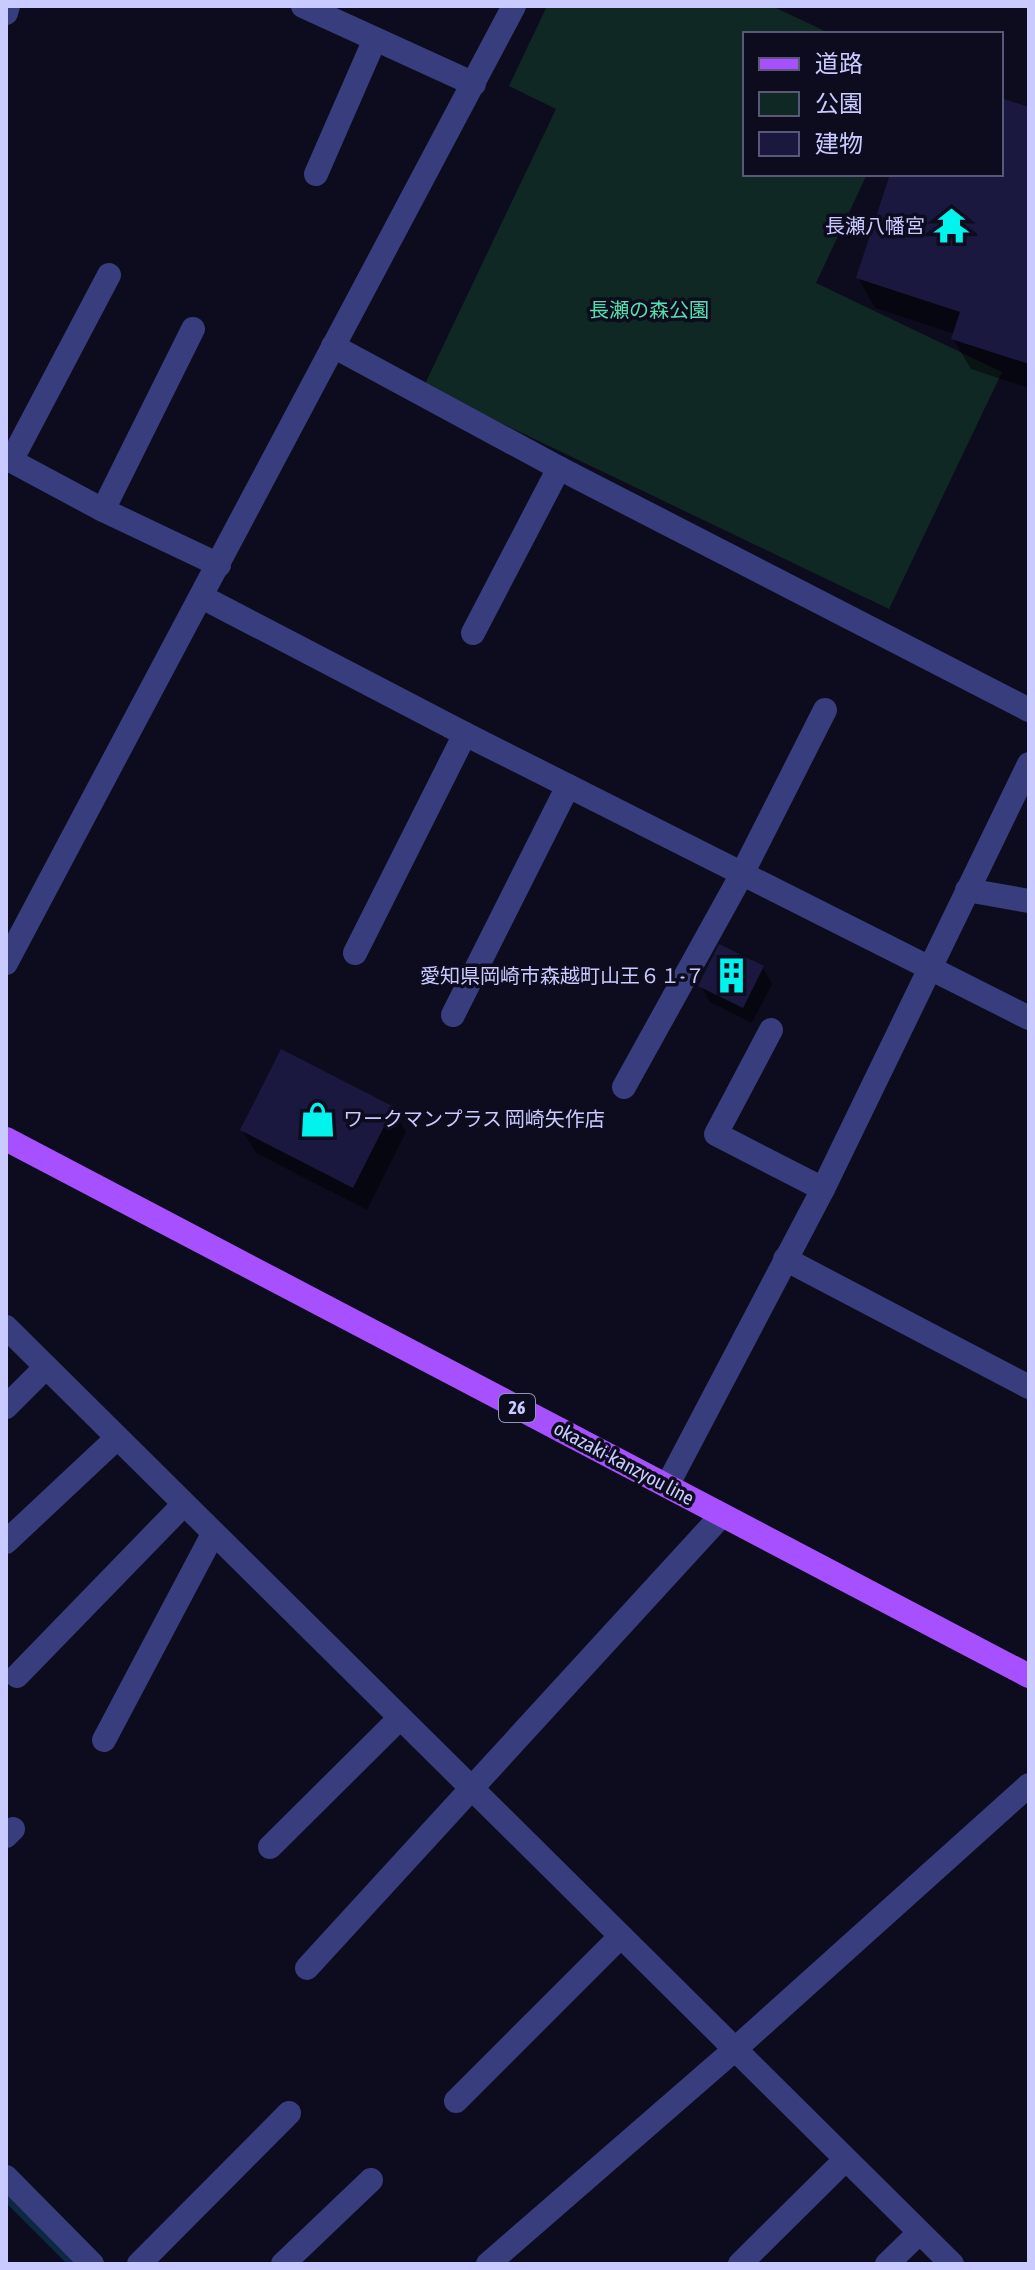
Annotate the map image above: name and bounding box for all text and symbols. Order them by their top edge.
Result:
legend [743,32,1003,176]
text: 道路 [815,50,863,77]
text: 公園 [815,90,863,117]
text: 建物 [815,130,863,157]
temple icon: 長瀬八幡宮 [932,207,970,245]
place label: 長瀬八幡宮 [825,214,925,237]
park label: 長瀬の森公園 [589,298,709,321]
building icon: 愛知県岡崎市森越町山王６１‐７ [712,957,750,995]
place label: 愛知県岡崎市森越町山王６１‐７ [420,964,705,987]
shop icon: ワークマンプラス 岡崎矢作店 [298,1100,336,1138]
place label: ワークマンプラス 岡崎矢作店 [343,1107,605,1130]
road number: 26 [499,1394,535,1422]
street label: okazaki-kanzyou line [550,1416,698,1509]

